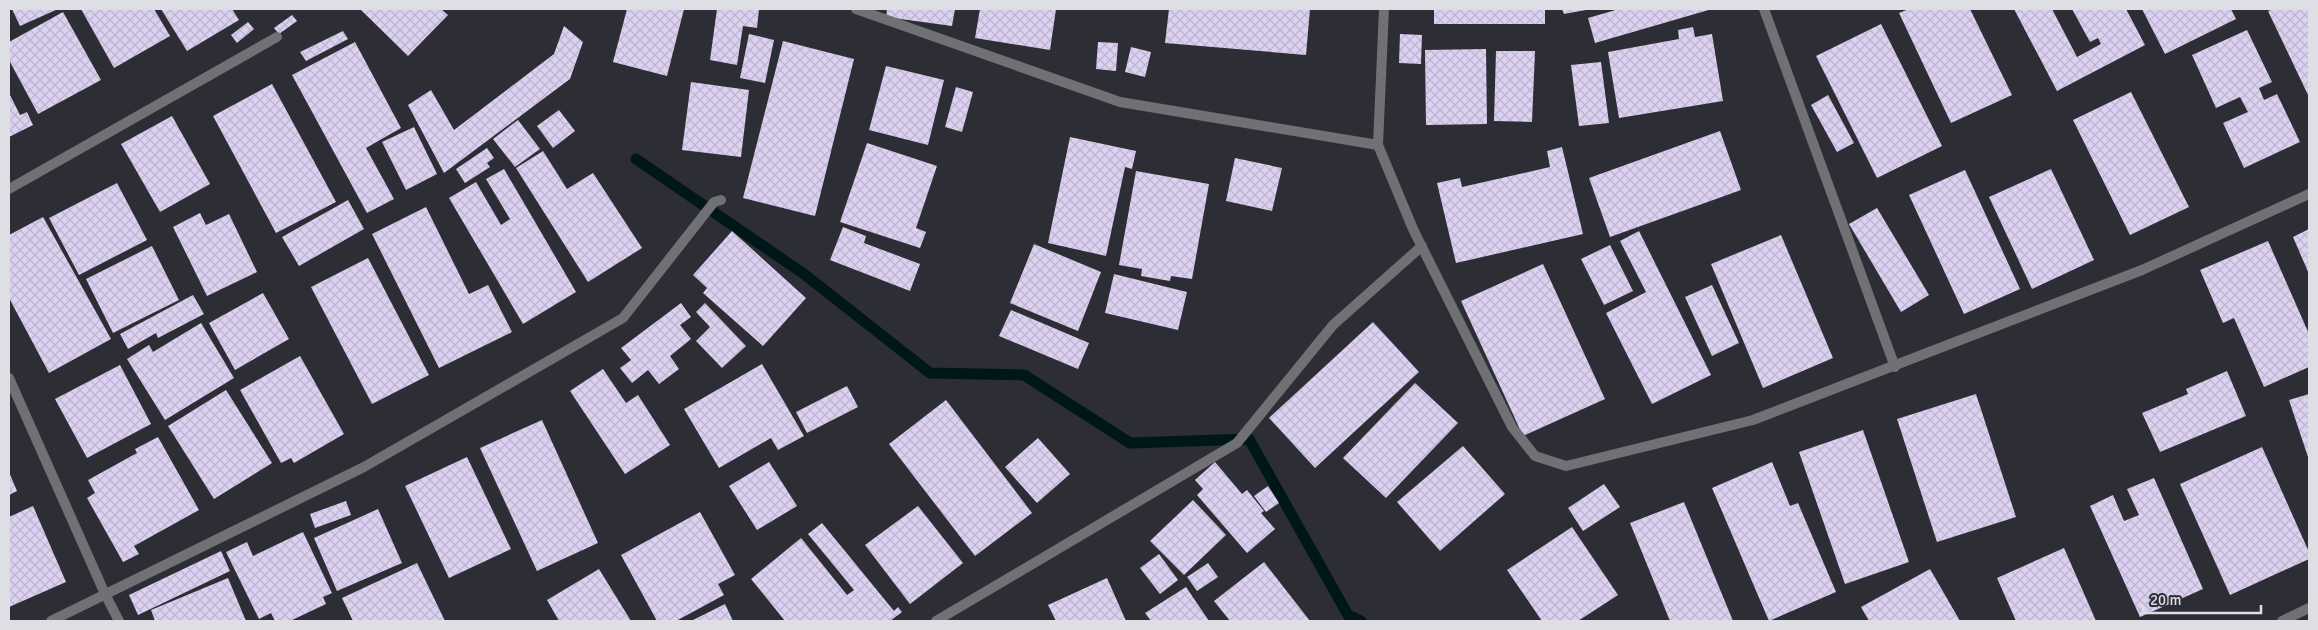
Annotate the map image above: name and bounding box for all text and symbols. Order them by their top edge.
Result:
scale bar [2143,582,2260,614]
text: 20 m [2150,591,2181,609]

